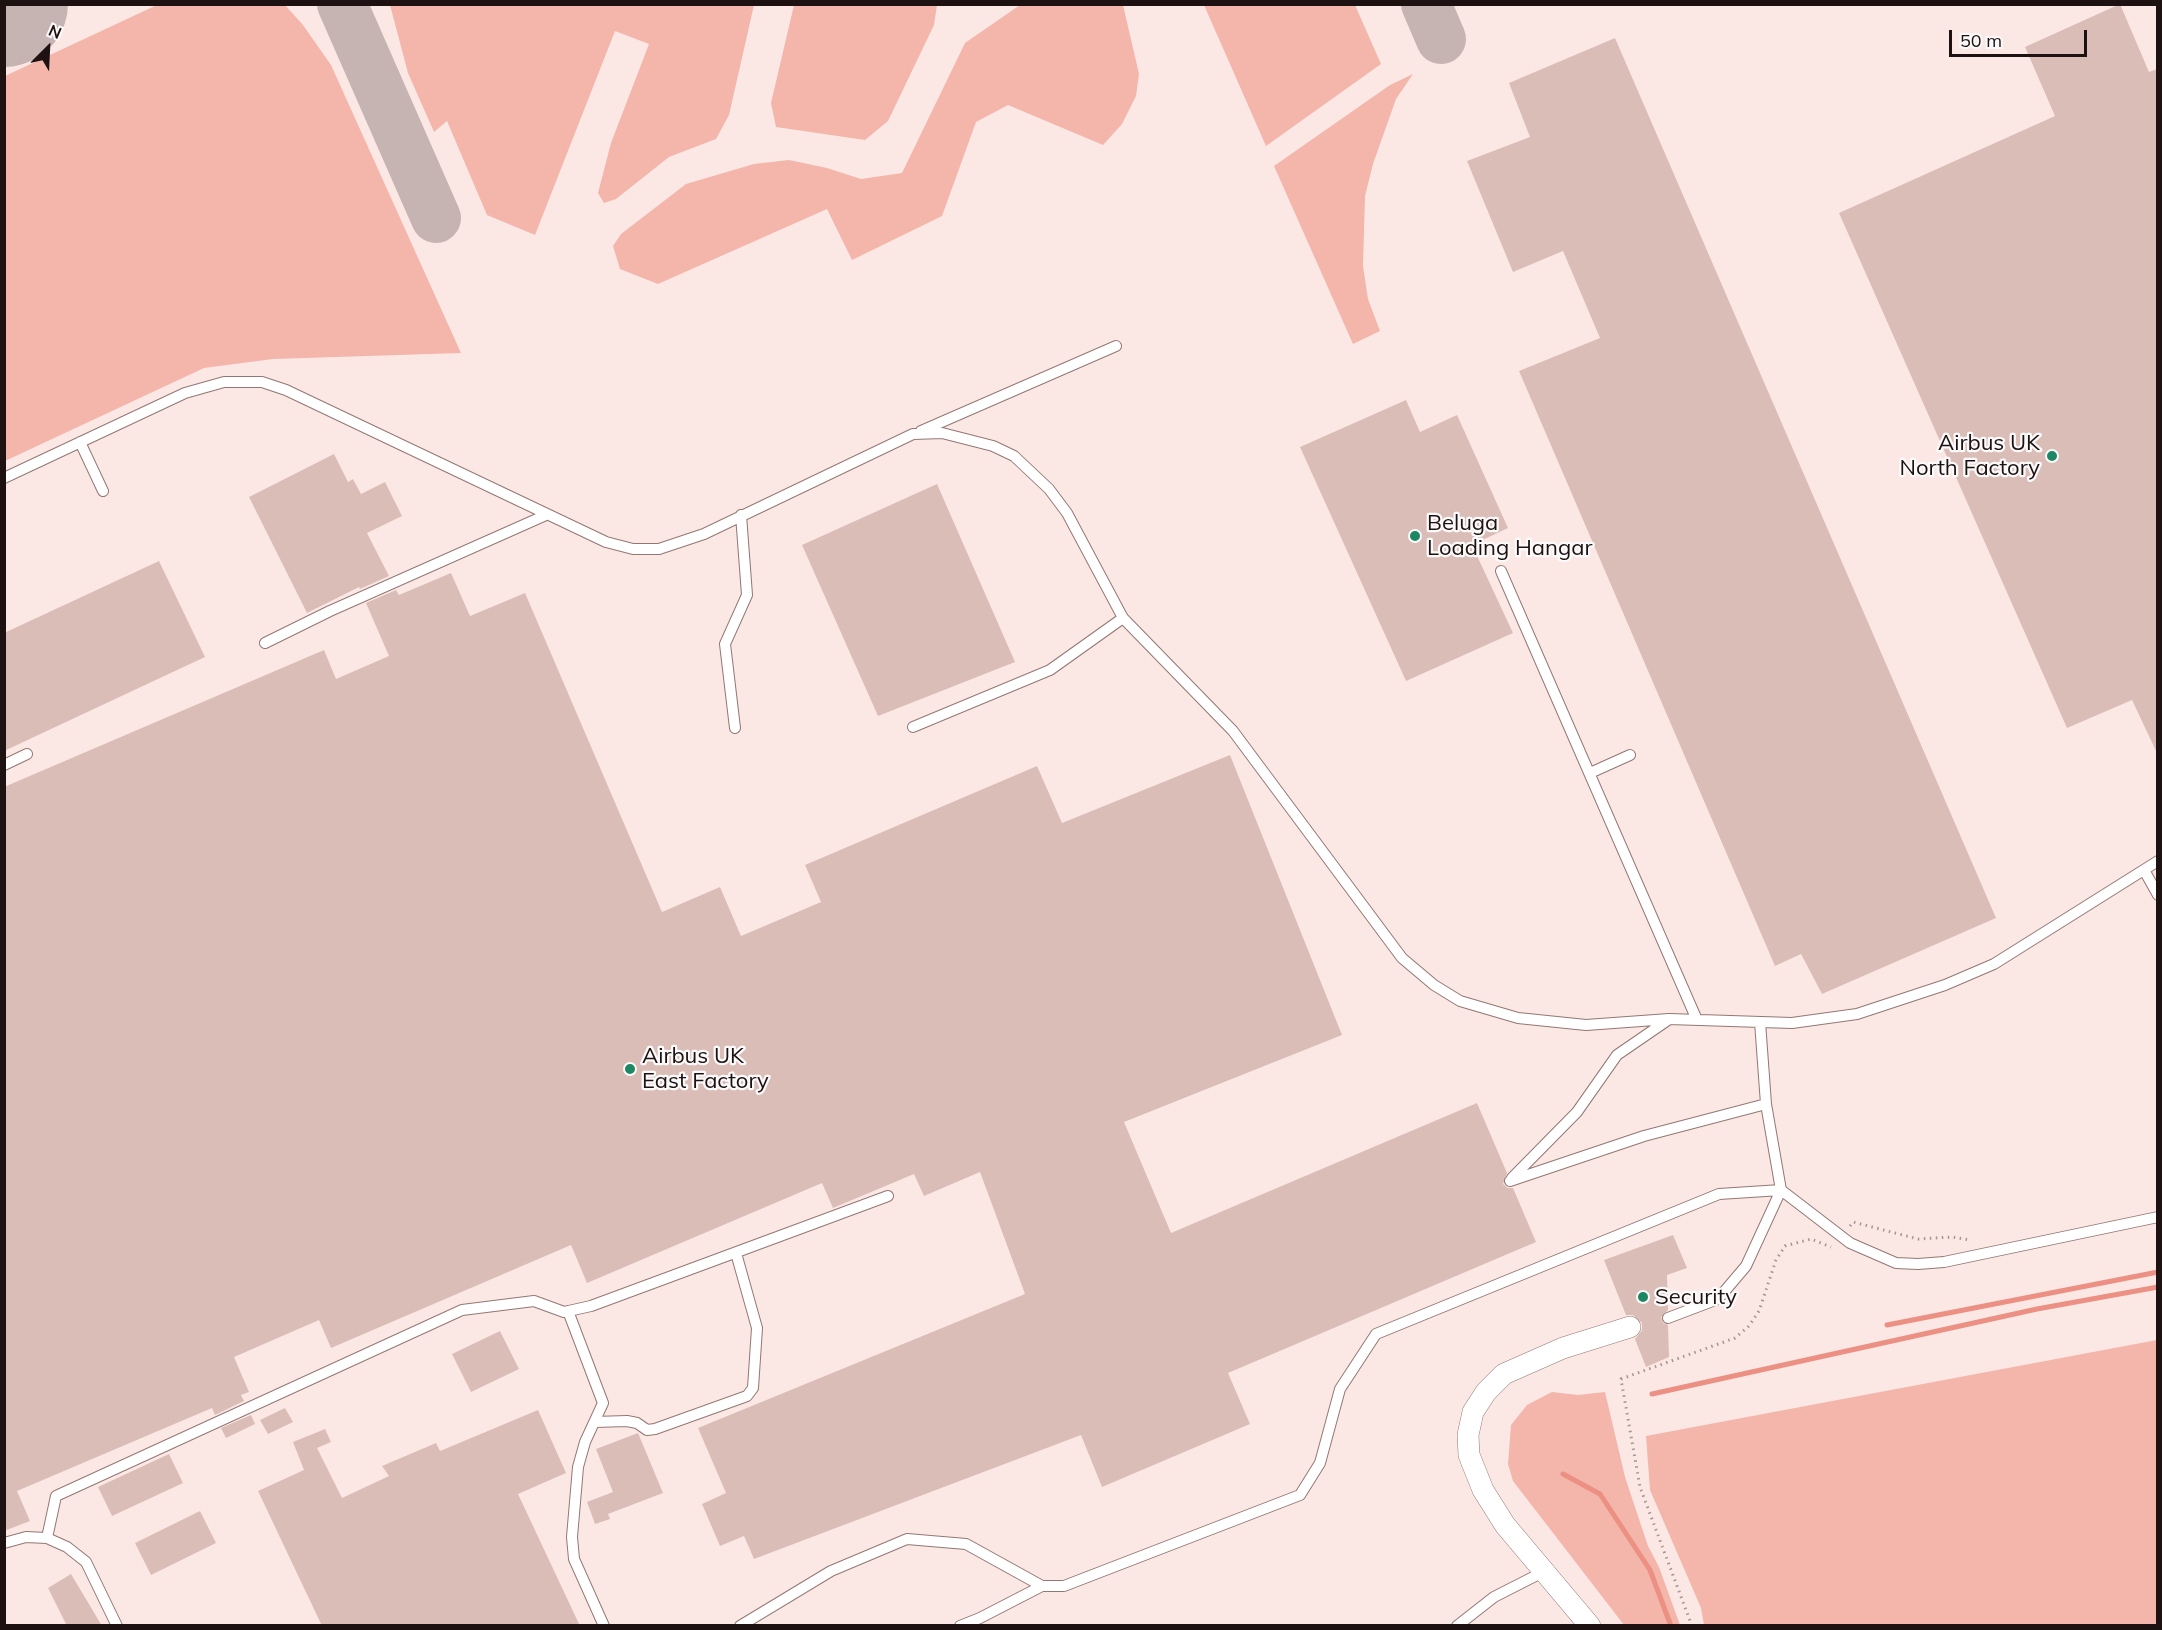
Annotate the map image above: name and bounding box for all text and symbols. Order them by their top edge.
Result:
north arrow [18,18,78,78]
scale bar [1952,18,2090,56]
text: N [46,20,65,43]
text: 50 m [1960,29,2002,52]
place label: Airbus UK North Factory [1900,430,2040,482]
marker: Airbus UK North Factory [2045,449,2059,463]
place label: Beluga Loading Hangar [1427,510,1592,562]
marker: Beluga Loading Hangar [1408,529,1422,543]
place label: Airbus UK East Factory [642,1043,769,1094]
marker: Airbus UK East Factory [623,1062,637,1076]
place label: Security [1655,1284,1737,1310]
marker: Security [1636,1290,1650,1304]

